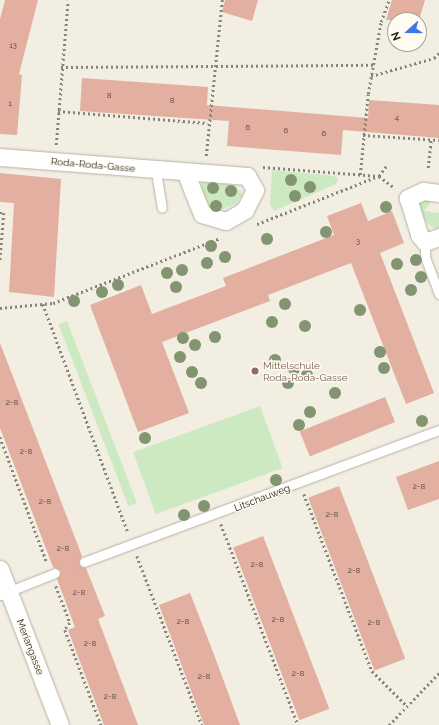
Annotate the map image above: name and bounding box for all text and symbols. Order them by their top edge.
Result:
north arrow [387,12,427,52]
text: N [389,30,404,42]
house number: 13 [9,41,17,51]
house number: 8 [107,91,111,101]
house number: 8 [170,96,174,106]
house number: 1 [8,99,12,109]
house number: 4 [395,113,399,123]
house number: 6 [246,123,250,133]
house number: 6 [284,126,288,136]
house number: 6 [322,129,326,139]
street label: Roda-Roda-Gasse [50,155,136,175]
house number: 3 [356,237,360,247]
place label: Mittelschule Roda-Roda-Gasse [263,359,348,382]
marker: Mittelschule Roda-Roda-Gasse [250,366,260,376]
house number: 2-8 [6,398,18,408]
house number: 2-8 [20,447,32,457]
street label: Litschauweg [232,482,292,514]
house number: 2-8 [413,482,425,492]
house number: 2-8 [39,497,51,507]
house number: 2-8 [326,510,338,520]
house number: 2-8 [57,544,69,554]
house number: 2-8 [251,560,263,570]
house number: 2-8 [348,566,360,576]
house number: 2-8 [73,588,85,598]
house number: 2-8 [272,615,284,625]
street label: Meriangasse [14,617,46,677]
house number: 2-8 [177,617,189,627]
house number: 2-8 [368,618,380,628]
house number: 2-8 [84,639,96,649]
house number: 2-8 [292,669,304,679]
house number: 2-8 [198,672,210,682]
house number: 2-8 [104,692,116,702]

